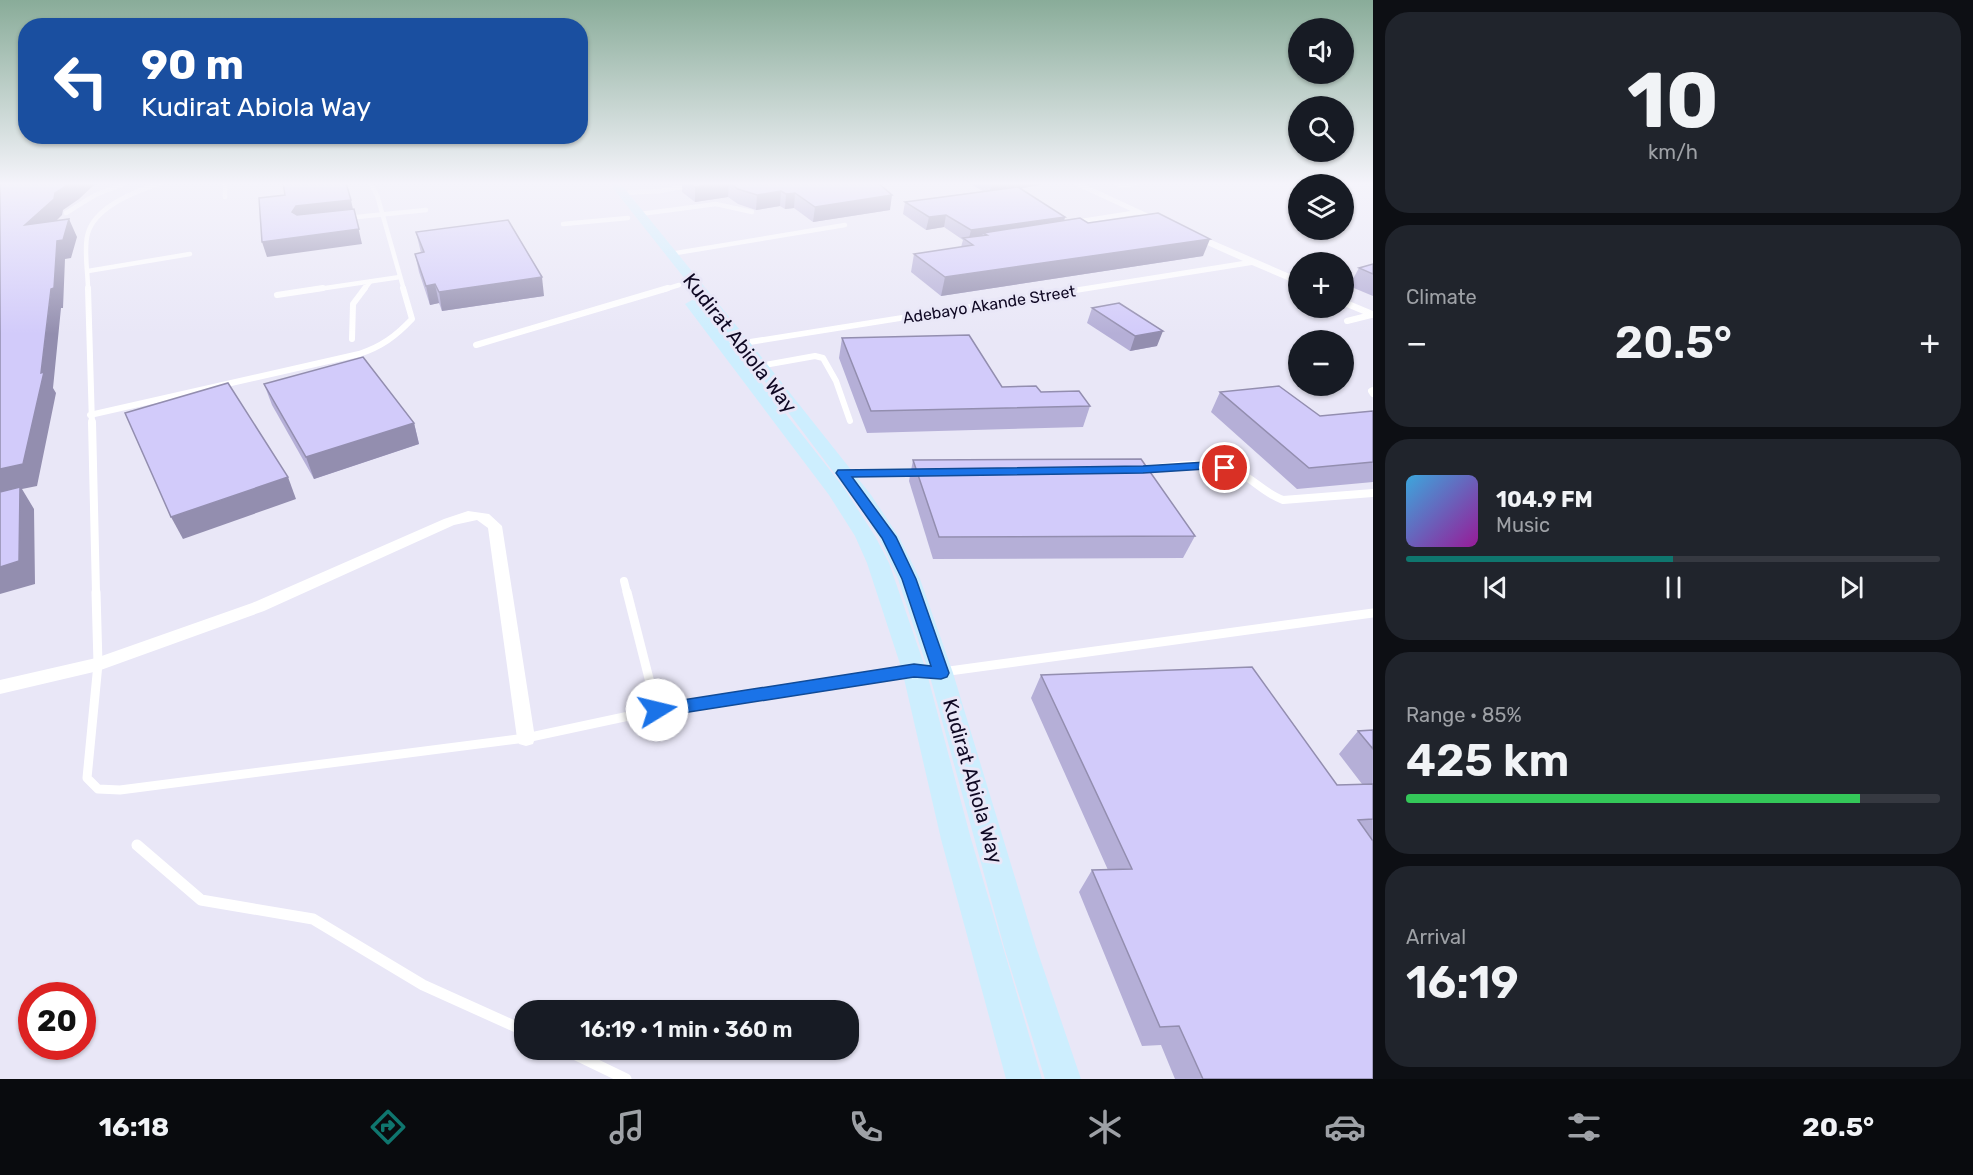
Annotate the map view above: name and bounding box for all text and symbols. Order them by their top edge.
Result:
map controls [1288,18,1354,396]
button: sound [1288,18,1354,84]
text: 90 m [141,40,244,90]
icon: left [42,42,120,120]
text: 10 [1627,54,1719,147]
text: Kudirat Abiola Way [141,91,371,123]
button: search [1288,96,1354,162]
text: km/h [1648,140,1698,164]
button: layers [1288,174,1354,240]
button: + [1288,252,1354,318]
street label: Kudirat Abiola Way [678,268,802,418]
street label: Adebayo Akande Street [901,281,1077,328]
text: Climate [1406,285,1477,309]
text: 20.5° [1615,316,1732,369]
text: − [1406,323,1427,362]
text: + [1919,323,1940,362]
button: − [1288,330,1354,396]
pin [1199,442,1250,493]
icon: arrive [1208,451,1241,484]
text: 104.9 FM [1496,486,1593,513]
text: Music [1496,513,1550,537]
icon: previous [1479,571,1512,604]
icon: pause [1657,571,1690,604]
icon: next [1835,571,1868,604]
position arrow [625,678,689,742]
street label: Kudirat Abiola Way [938,696,1008,866]
text: Range · 85% [1406,703,1522,727]
text: 425 km [1406,734,1569,787]
text: Arrival [1406,925,1466,949]
text: 16:19 [1406,956,1519,1009]
speed limit sign: 20 [18,982,96,1060]
text: 16:19 · 1 min · 360 m [580,1016,793,1043]
icon: directions [367,1106,409,1148]
icon: music [606,1106,648,1148]
icon: phone [845,1106,887,1148]
icon: climate [1084,1106,1126,1148]
icon: car [1324,1106,1366,1148]
icon: filters [1563,1106,1605,1148]
text: 16:18 [99,1111,169,1143]
text: 20.5° [1802,1111,1874,1143]

